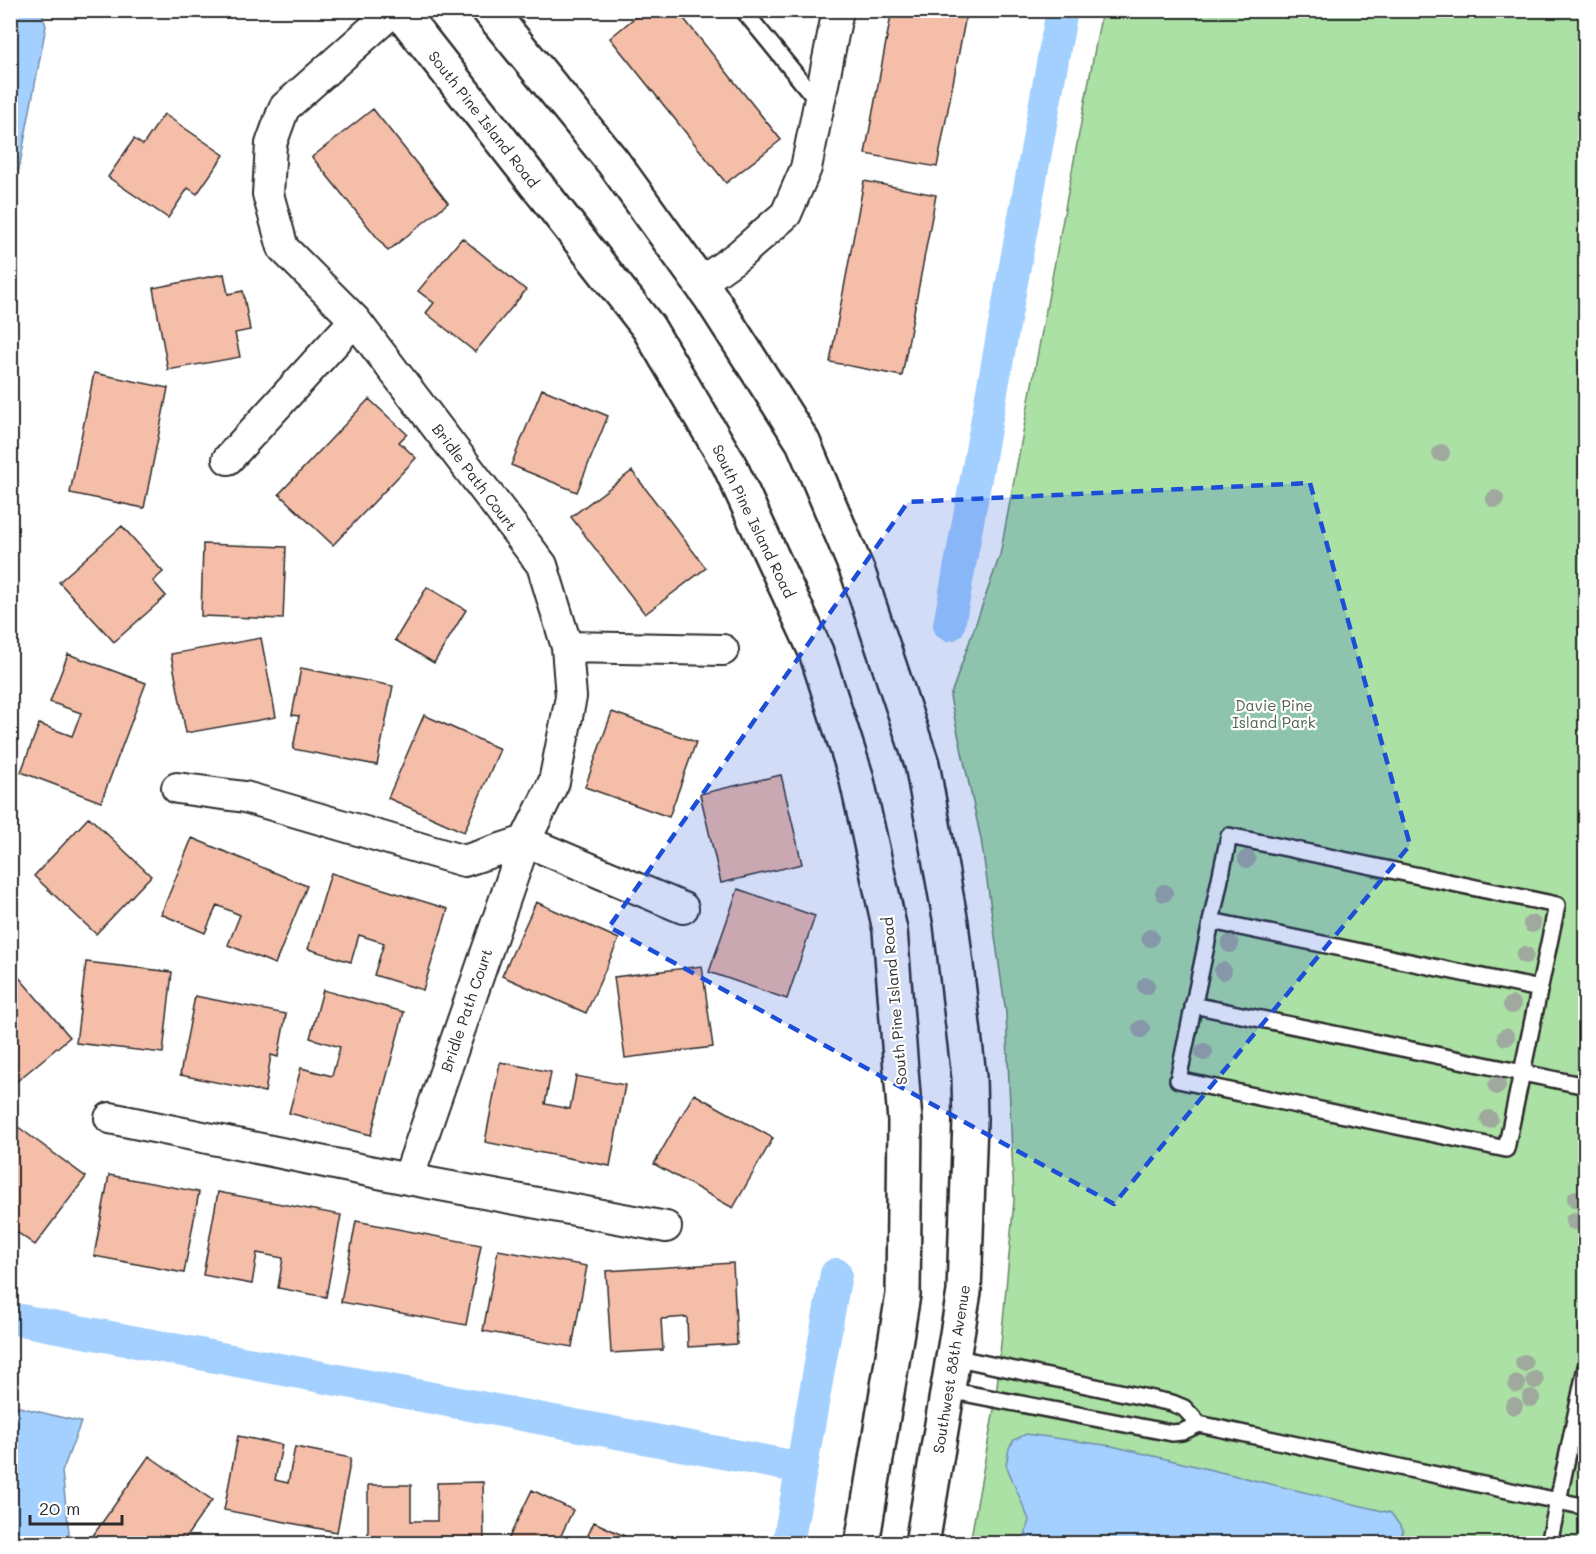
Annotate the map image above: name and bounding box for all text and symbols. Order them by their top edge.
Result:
street label: South Pine Island Road [424,46,544,192]
street label: Bridle Path Court [428,419,522,535]
street label: South Pine Island Road [708,441,800,601]
park label: Davie Pine Island Park [1232,695,1316,732]
street label: South Pine Island Road [877,916,911,1086]
street label: Bridle Path Court [436,946,496,1074]
street label: Southwest 88th Avenue [928,1283,974,1455]
scale bar [30,1488,122,1526]
text: 20 m [39,1496,80,1520]

